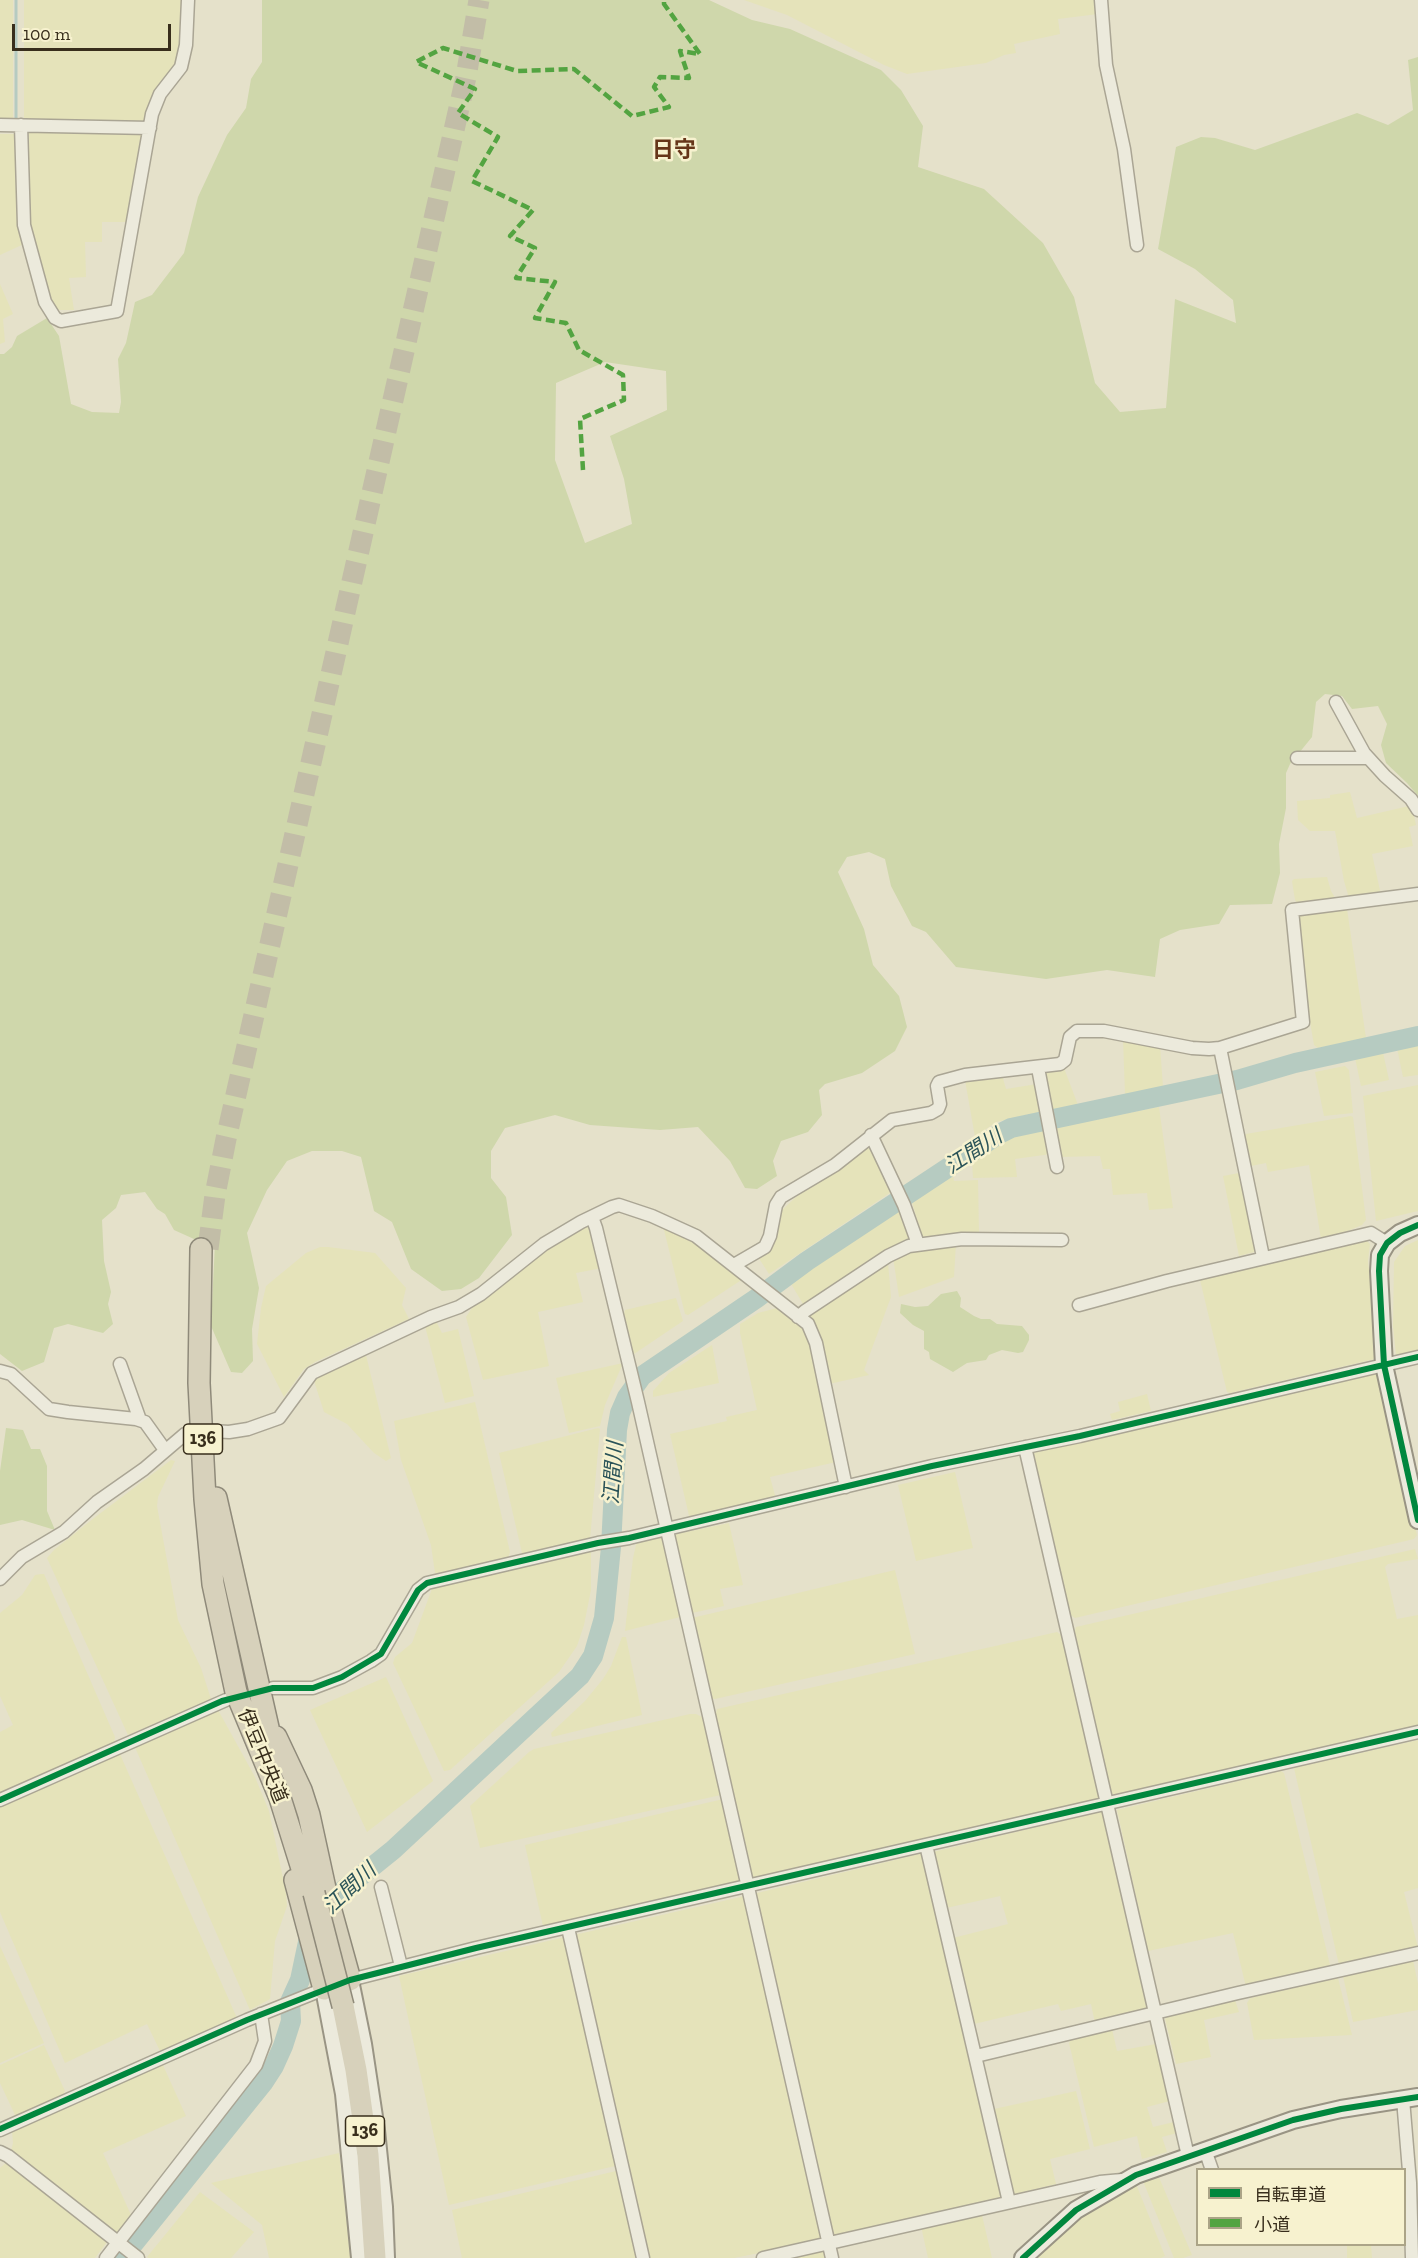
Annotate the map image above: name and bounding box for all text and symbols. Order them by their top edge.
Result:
scale bar [15,12,174,50]
text: 100 m [23,23,70,45]
district label: 日守 [652,138,696,164]
water label: 江間川 [941,1124,1007,1180]
road number: 136 [184,1424,222,1454]
water label: 江間川 [599,1441,629,1505]
street label: 伊豆中央道 [232,1705,292,1807]
water label: 江間川 [318,1858,382,1920]
road number: 136 [346,2116,385,2146]
legend [1196,2168,1406,2246]
text: 自転車道 [1254,2184,1326,2206]
text: 小道 [1254,2214,1290,2236]

